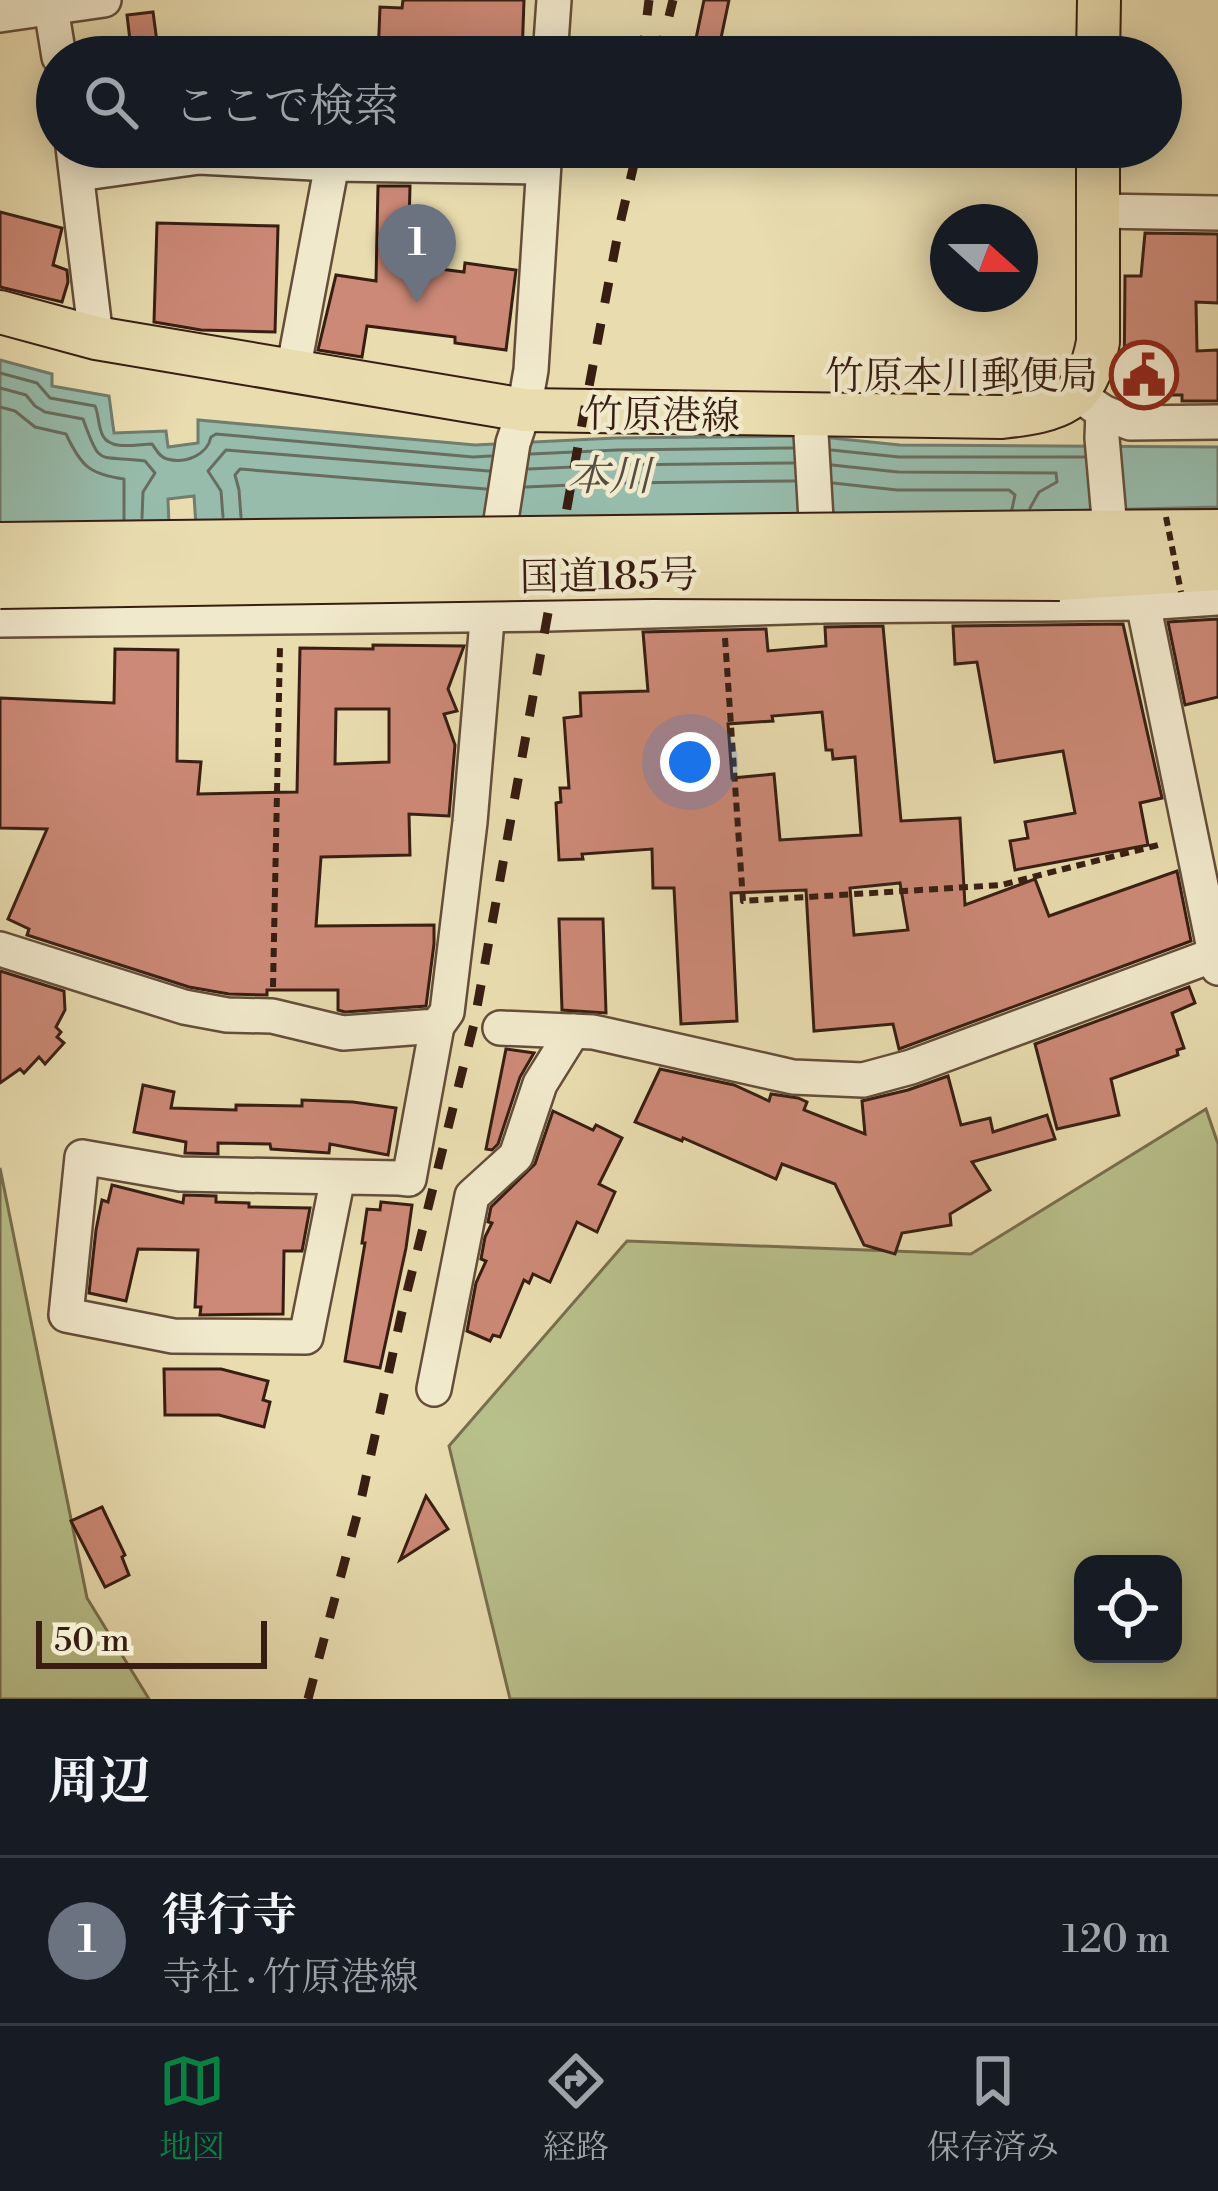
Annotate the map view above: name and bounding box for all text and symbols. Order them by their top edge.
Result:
search box [36,36,1182,168]
icon: search [78,69,144,135]
text: ここで検索 [174,79,399,136]
pin: 1 [378,204,456,303]
north arrow [930,204,1038,312]
public building icon: 竹原本川郵便局 [1109,340,1179,410]
place label: 竹原本川郵便局 [825,353,1098,402]
street label: 竹原港線 [584,391,740,442]
water label: 本川 [567,451,655,504]
street label: 国道185号 [519,551,699,604]
your location [660,732,720,792]
map controls [1074,1555,1182,1663]
button: locate [1074,1555,1182,1663]
scale bar [36,1615,267,1668]
text: 50 m [54,1621,130,1662]
text: 周辺 [48,1751,150,1815]
text: 得行寺 [162,1888,297,1945]
text: 1 [78,1916,96,1965]
text: 120 m [1062,1916,1170,1965]
text: 寺社 · 竹原港線 [162,1954,419,2003]
tab: 地図 [159,2048,225,2169]
tab: 経路 [543,2048,609,2169]
tab: 保存済み [927,2048,1059,2169]

